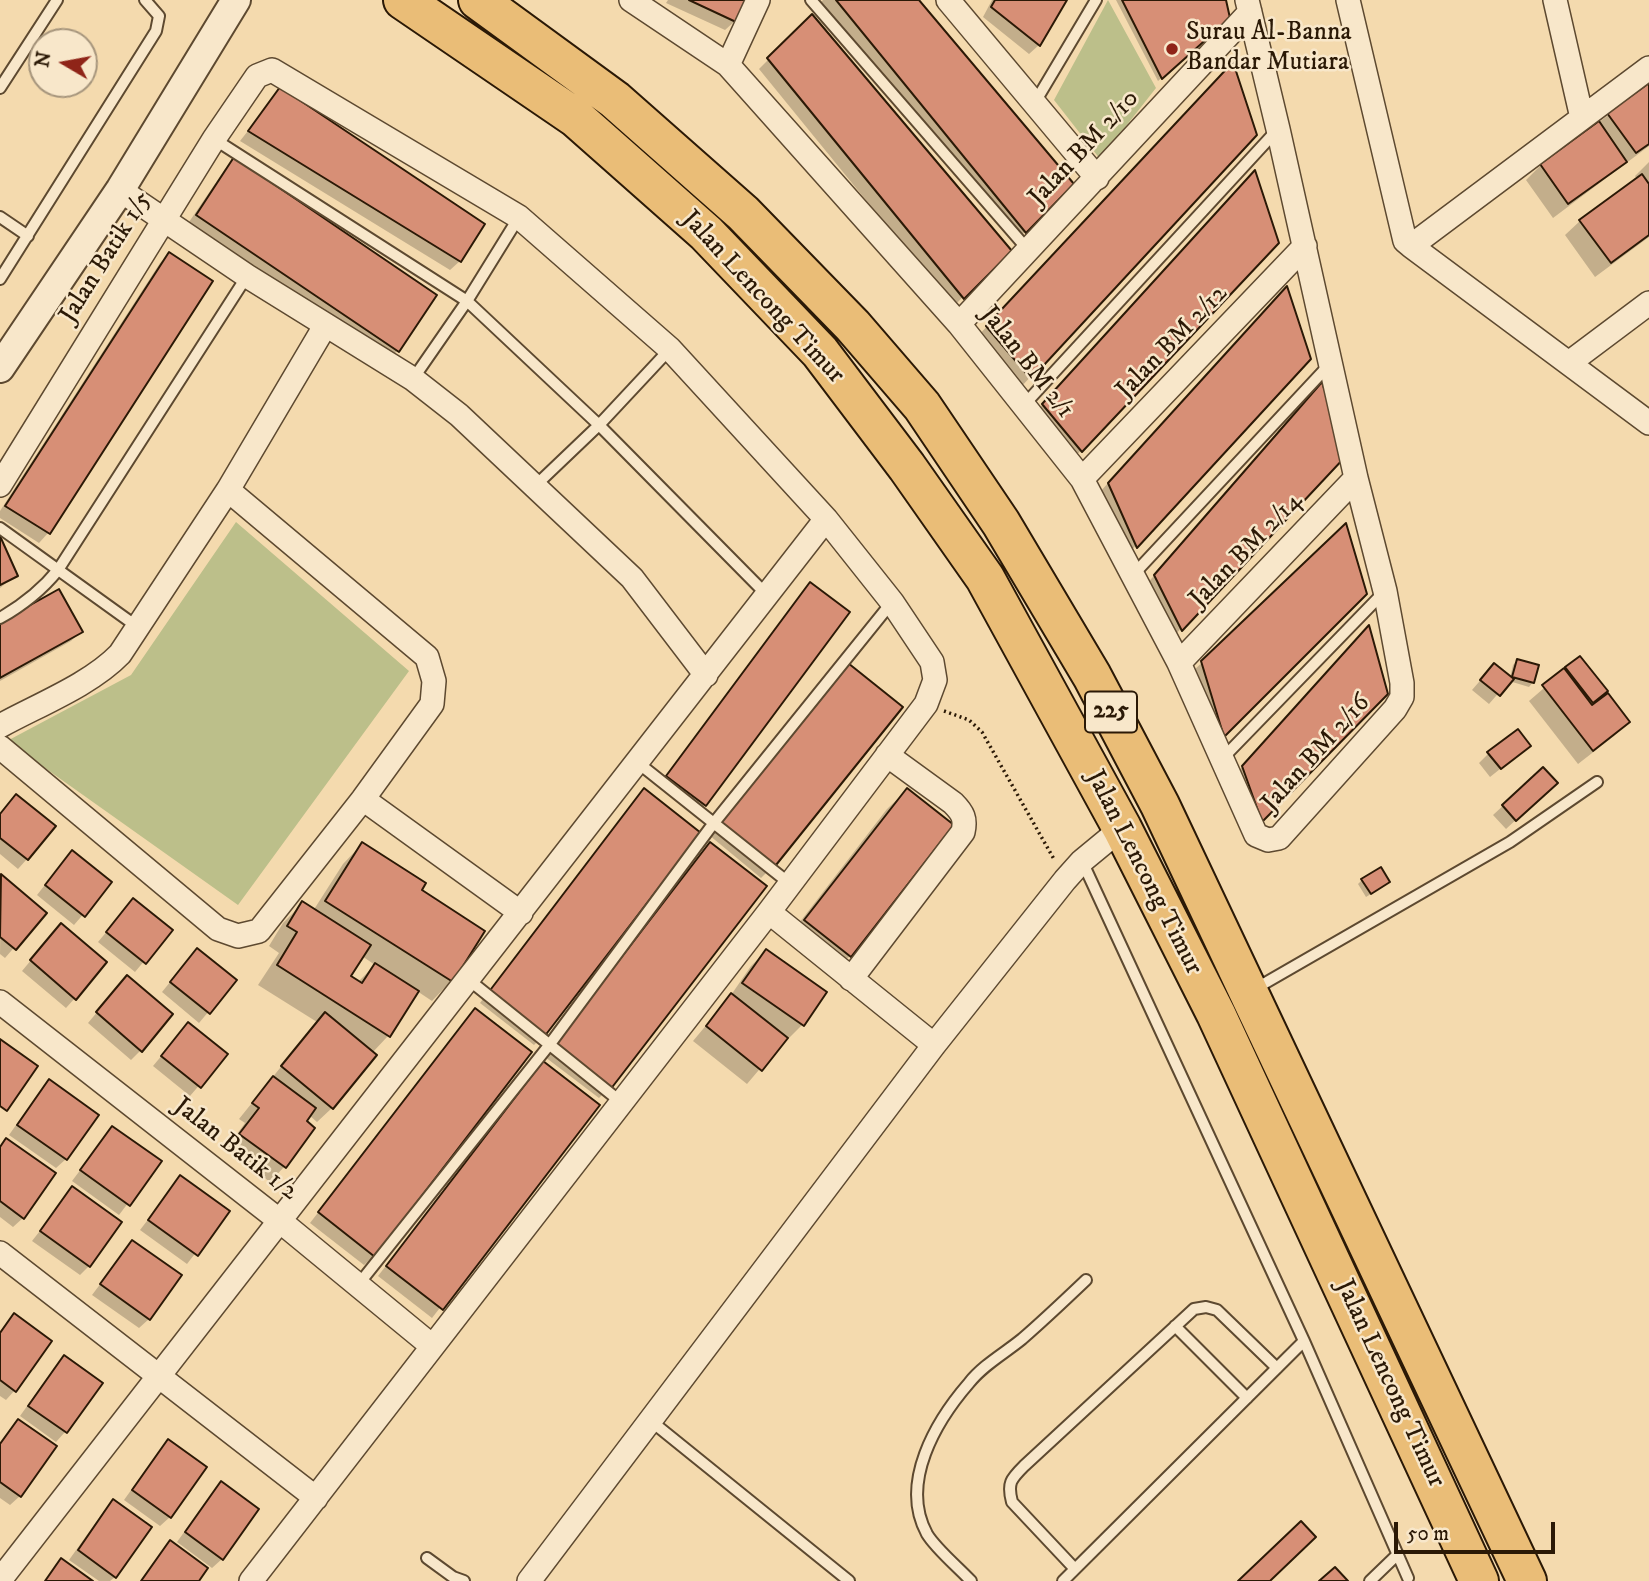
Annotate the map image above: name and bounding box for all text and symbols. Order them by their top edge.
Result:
place label: Surau Al-Banna Bandar Mutiara [1186,18,1352,80]
north arrow [28,28,98,98]
marker: Surau Al-Banna Bandar Mutiara [1164,41,1180,57]
text: N [31,50,56,69]
street label: Jalan BM 2/10 [1023,84,1147,214]
street label: Jalan Batik 1/5 [54,186,160,330]
street label: Jalan Lencong Timur [674,205,850,391]
street label: Jalan BM 2/12 [1111,279,1235,407]
street label: Jalan BM 2/1 [972,301,1080,425]
street label: Jalan BM 2/14 [1184,487,1310,615]
street label: Jalan BM 2/16 [1256,689,1378,819]
road number: 225 [1085,692,1137,732]
street label: Jalan Lencong Timur [1078,765,1208,981]
street label: Jalan Batik 1/2 [167,1092,303,1208]
street label: Jalan Lencong Timur [1327,1275,1451,1493]
scale bar [1397,1508,1558,1552]
text: 50 m [1407,1521,1449,1547]

